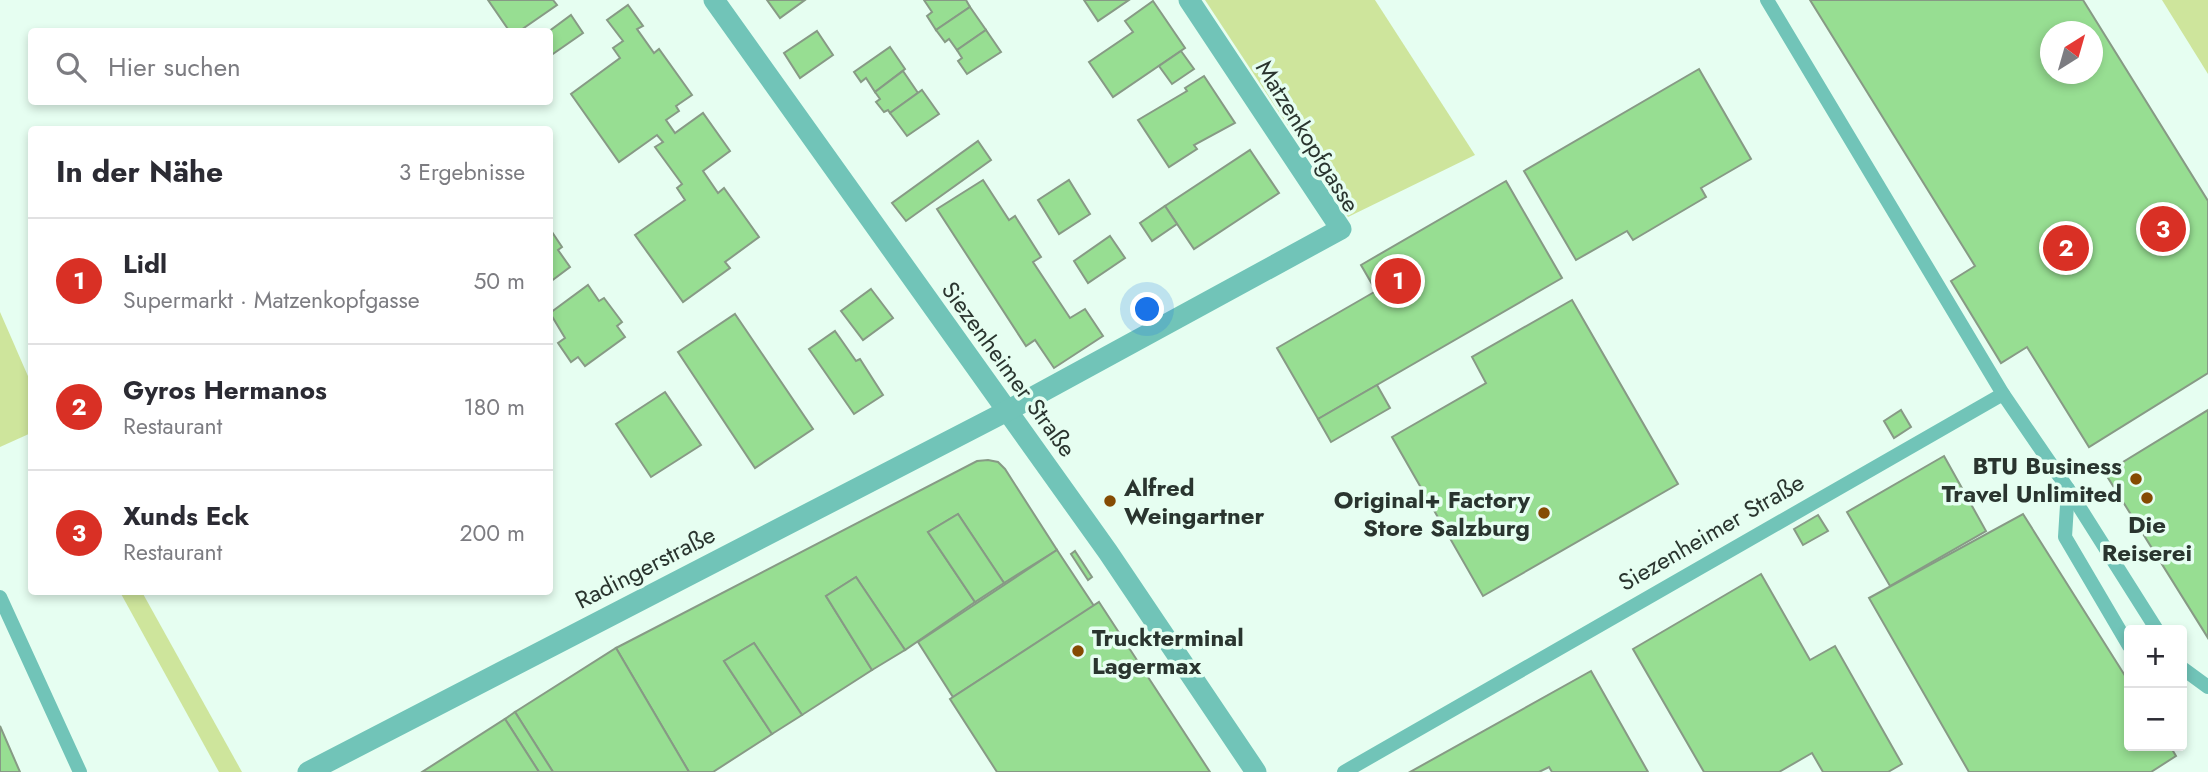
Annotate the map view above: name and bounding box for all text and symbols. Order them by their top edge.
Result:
north arrow [2040,21,2103,84]
search box [28,28,553,105]
icon: search [52,48,90,86]
text: Hier suchen [108,48,241,86]
street label: Matzenkopfgasse [1247,53,1369,219]
text: In der Nähe [56,150,223,193]
text: 3 Ergebnisse [399,155,525,189]
pin: 3 [2140,203,2186,255]
pin: 2 [2043,222,2089,274]
text: Lidl [123,245,167,283]
pin: 1 [1375,255,1421,307]
text: 1 [73,264,85,298]
text: 50 m [473,264,525,298]
street label: Siezenheimer Straße [933,274,1085,464]
text: Supermarkt · Matzenkopfgasse [123,283,420,317]
your location [1130,292,1164,326]
text: Gyros Hermanos [123,371,327,409]
text: 2 [71,390,87,424]
text: 180 m [463,390,525,424]
text: Restaurant [123,409,222,443]
place label: BTU Business Travel Unlimited [1942,448,2122,511]
street label: Siezenheimer Straße [1612,465,1810,599]
place label: Alfred Weingartner [1123,470,1264,533]
marker: BTU Business Travel Unlimited [2128,471,2144,487]
place label: Original+ Factory Store Salzburg [1334,482,1530,545]
marker: Die Reiserei [2139,490,2155,506]
marker: Alfred Weingartner [1102,493,1118,509]
text: Xunds Eck [123,497,249,535]
marker: Original+ Factory Store Salzburg [1536,505,1552,521]
place label: Die Reiserei [2102,507,2192,570]
text: 3 [72,516,86,550]
text: 200 m [459,516,525,550]
street label: Radingerstraße [569,517,721,617]
text: Restaurant [123,535,222,569]
place label: Truckterminal Lagermax [1092,620,1244,683]
map controls [2124,625,2187,751]
button: + [2124,625,2187,688]
marker: Truckterminal Lagermax [1070,643,1086,659]
button: − [2124,688,2187,751]

